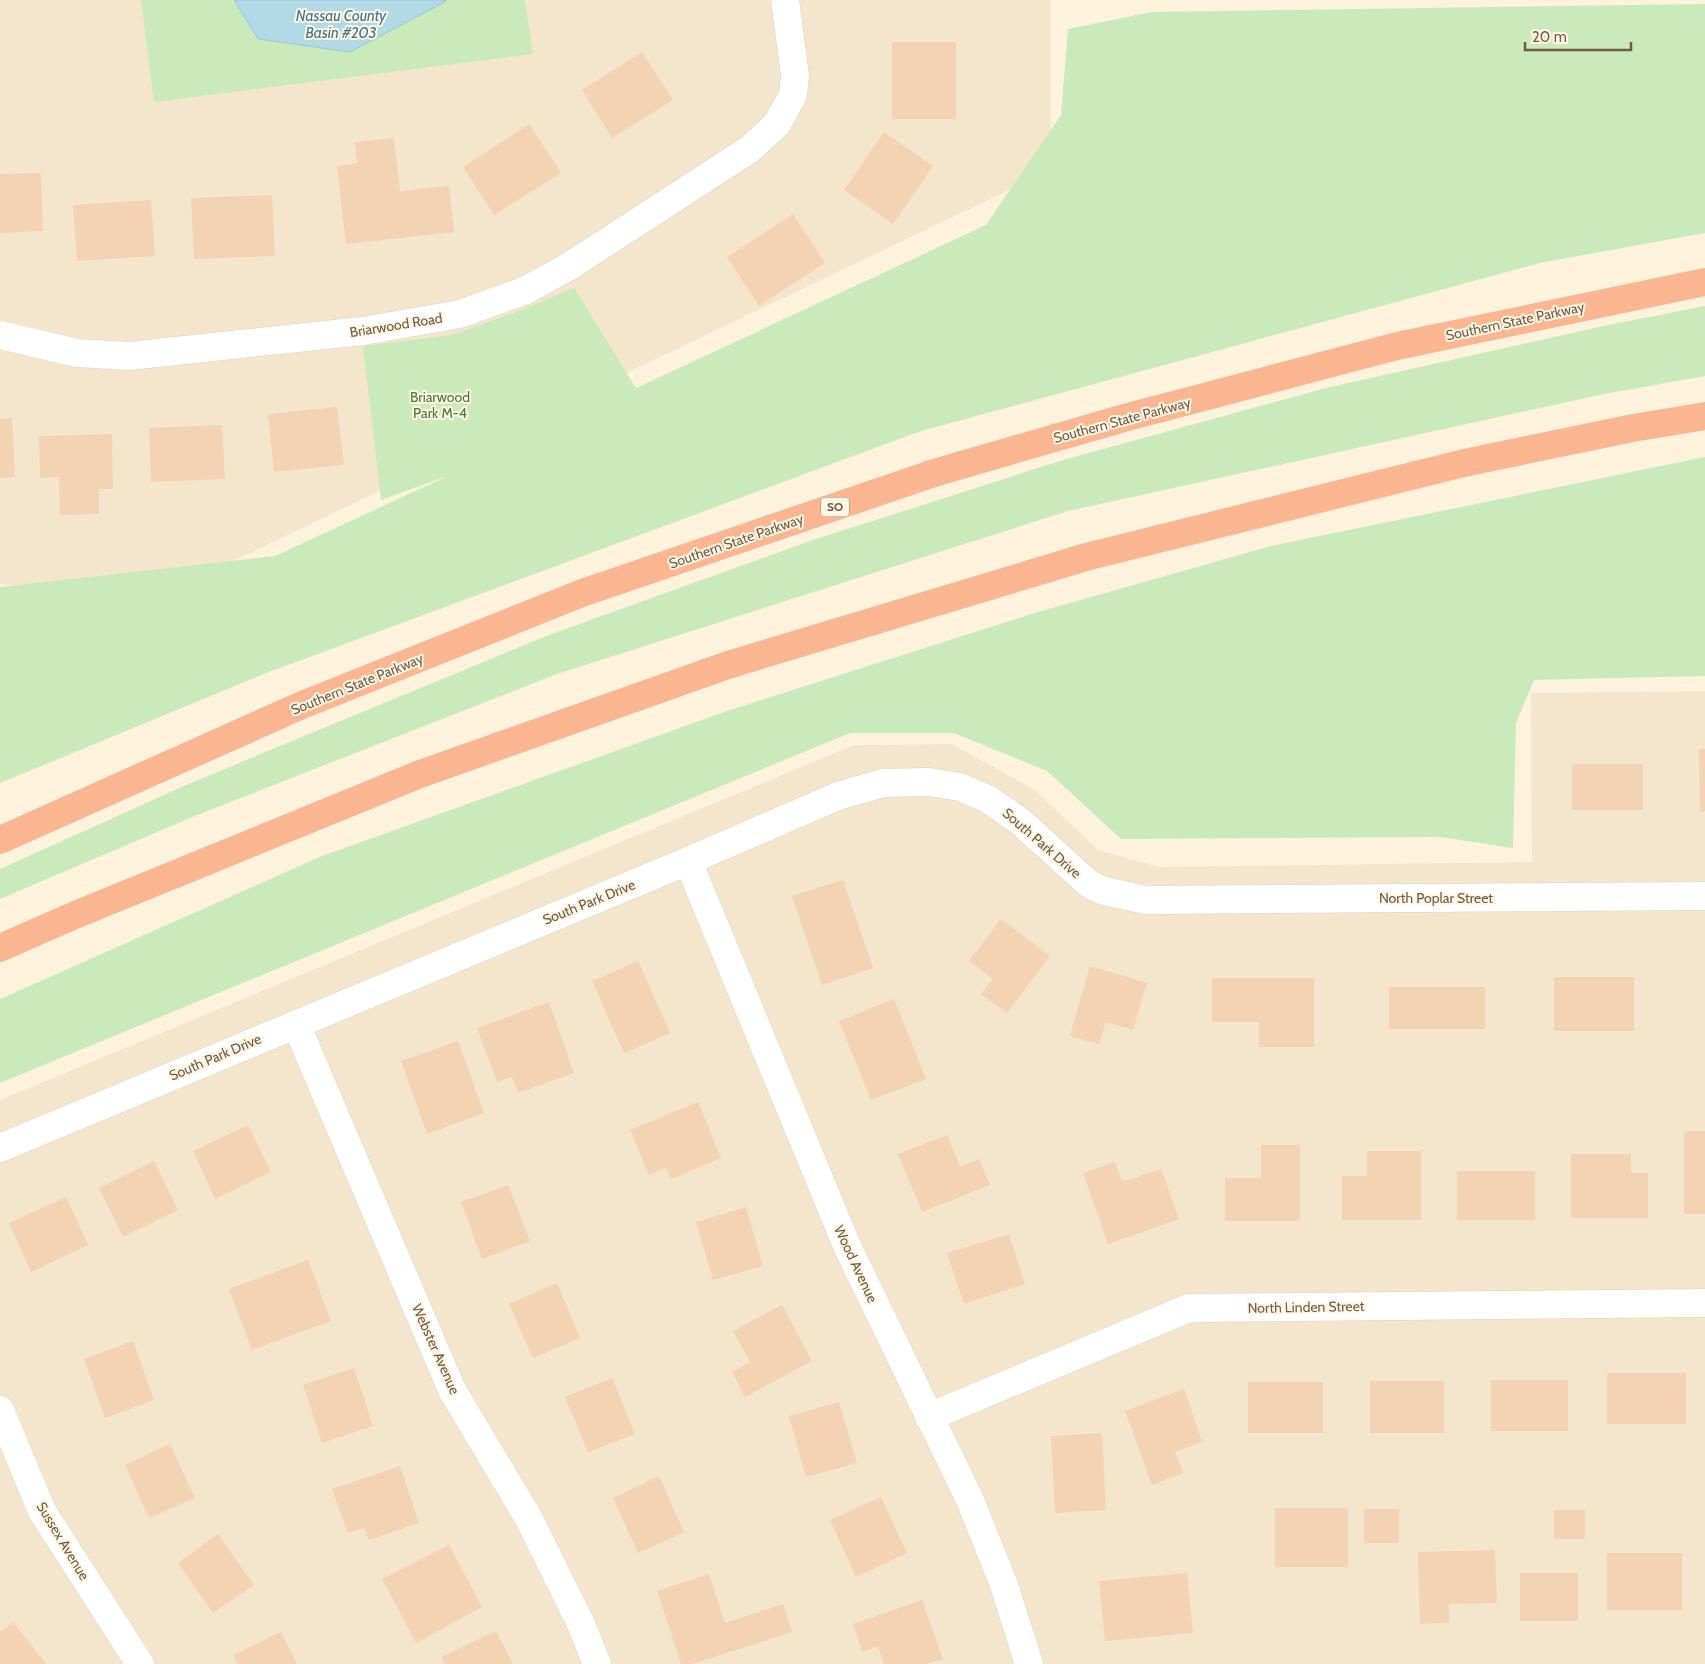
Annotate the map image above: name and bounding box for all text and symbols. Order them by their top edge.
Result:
water label: Nassau County Basin #203 [296,7,387,42]
scale bar [1525,20,1631,52]
text: 20 m [1532,28,1567,46]
street label: Southern State Parkway [1444,298,1586,344]
street label: Briarwood Road [348,309,444,341]
park label: Briarwood Park M-4 [410,388,470,422]
street label: Southern State Parkway [1051,393,1193,447]
road number: SO [821,498,849,516]
street label: Southern State Parkway [666,510,806,572]
street label: Southern State Parkway [288,649,426,719]
street label: South Park Drive [999,804,1085,882]
street label: South Park Drive [540,875,638,929]
street label: North Poplar Street [1379,889,1493,907]
street label: South Park Drive [166,1029,264,1085]
street label: Wood Avenue [830,1222,882,1306]
street label: North Linden Street [1247,1297,1365,1317]
street label: Webster Avenue [408,1301,464,1397]
street label: Sussex Avenue [33,1499,93,1583]

